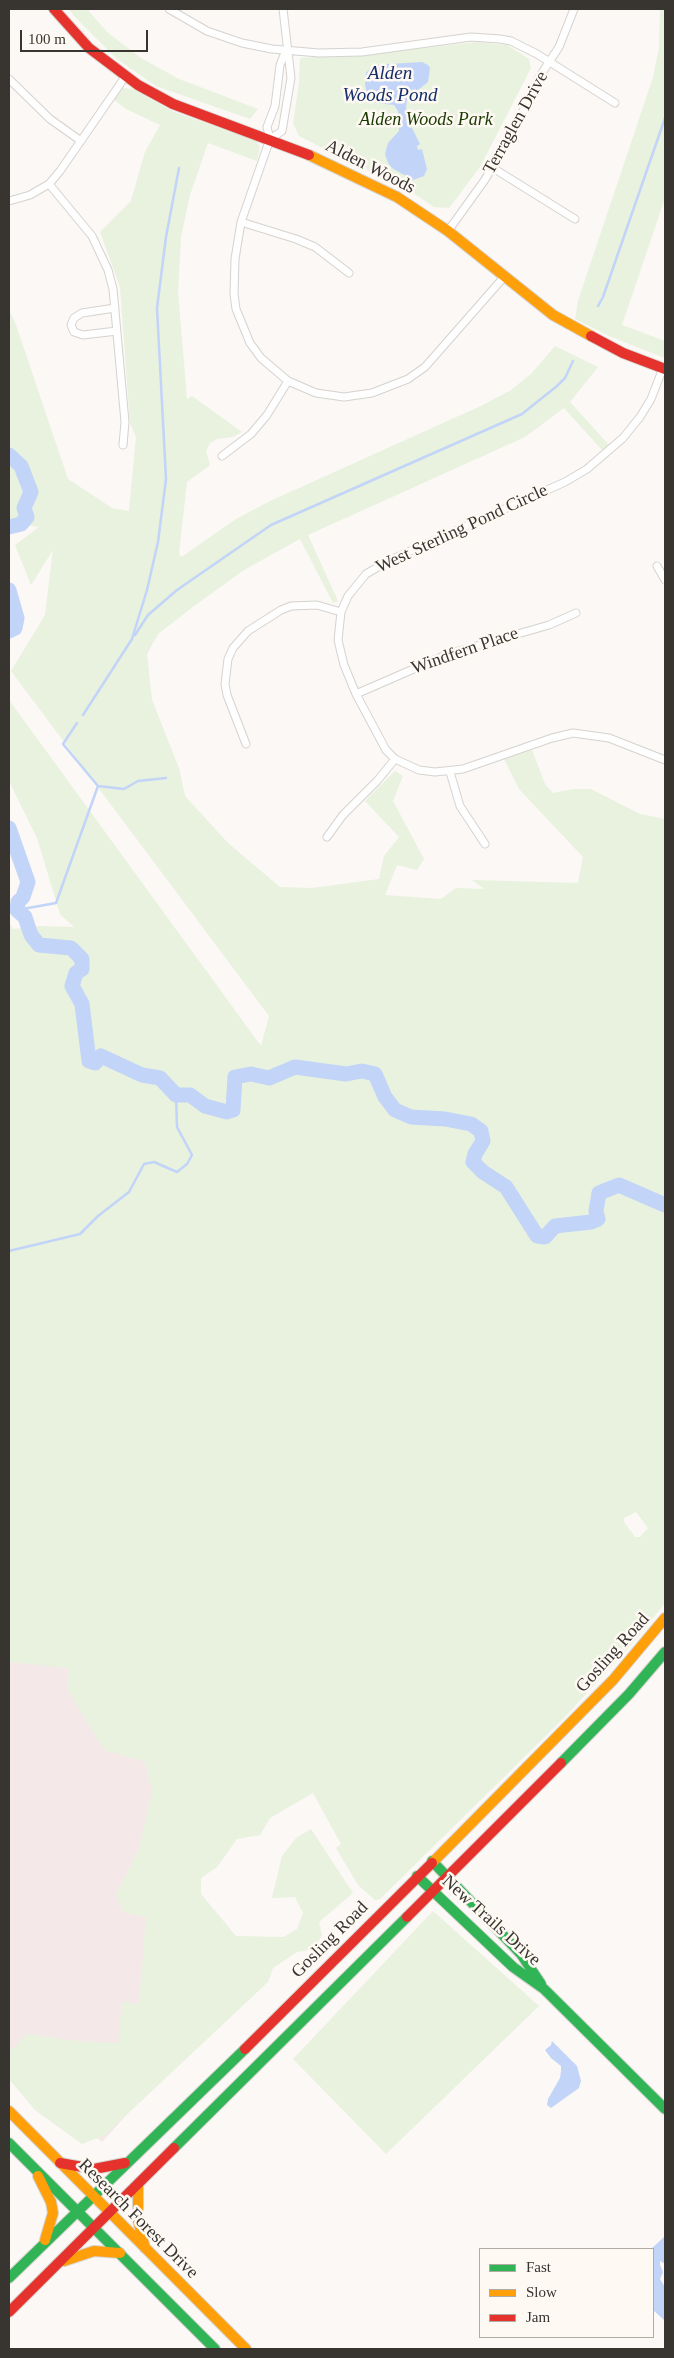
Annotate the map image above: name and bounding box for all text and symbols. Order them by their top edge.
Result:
scale bar [22,20,150,52]
text: 100 m [28,31,66,47]
water label: Alden Woods Pond [343,63,437,107]
street label: Terraglen Drive [479,68,553,178]
park label: Alden Woods Park [359,109,493,131]
street label: Alden Woods [321,135,419,199]
street label: West Sterling Pond Circle [373,480,551,578]
street label: Windfern Place [409,623,521,679]
street label: Gosling Road [572,1609,654,1697]
street label: New Trails Drive [437,1871,545,1971]
street label: Gosling Road [287,1897,373,1983]
street label: Research Forest Drive [73,2154,203,2284]
legend [479,2248,654,2338]
text: Fast [526,2259,551,2275]
text: Slow [526,2284,557,2300]
text: Jam [526,2309,550,2325]

